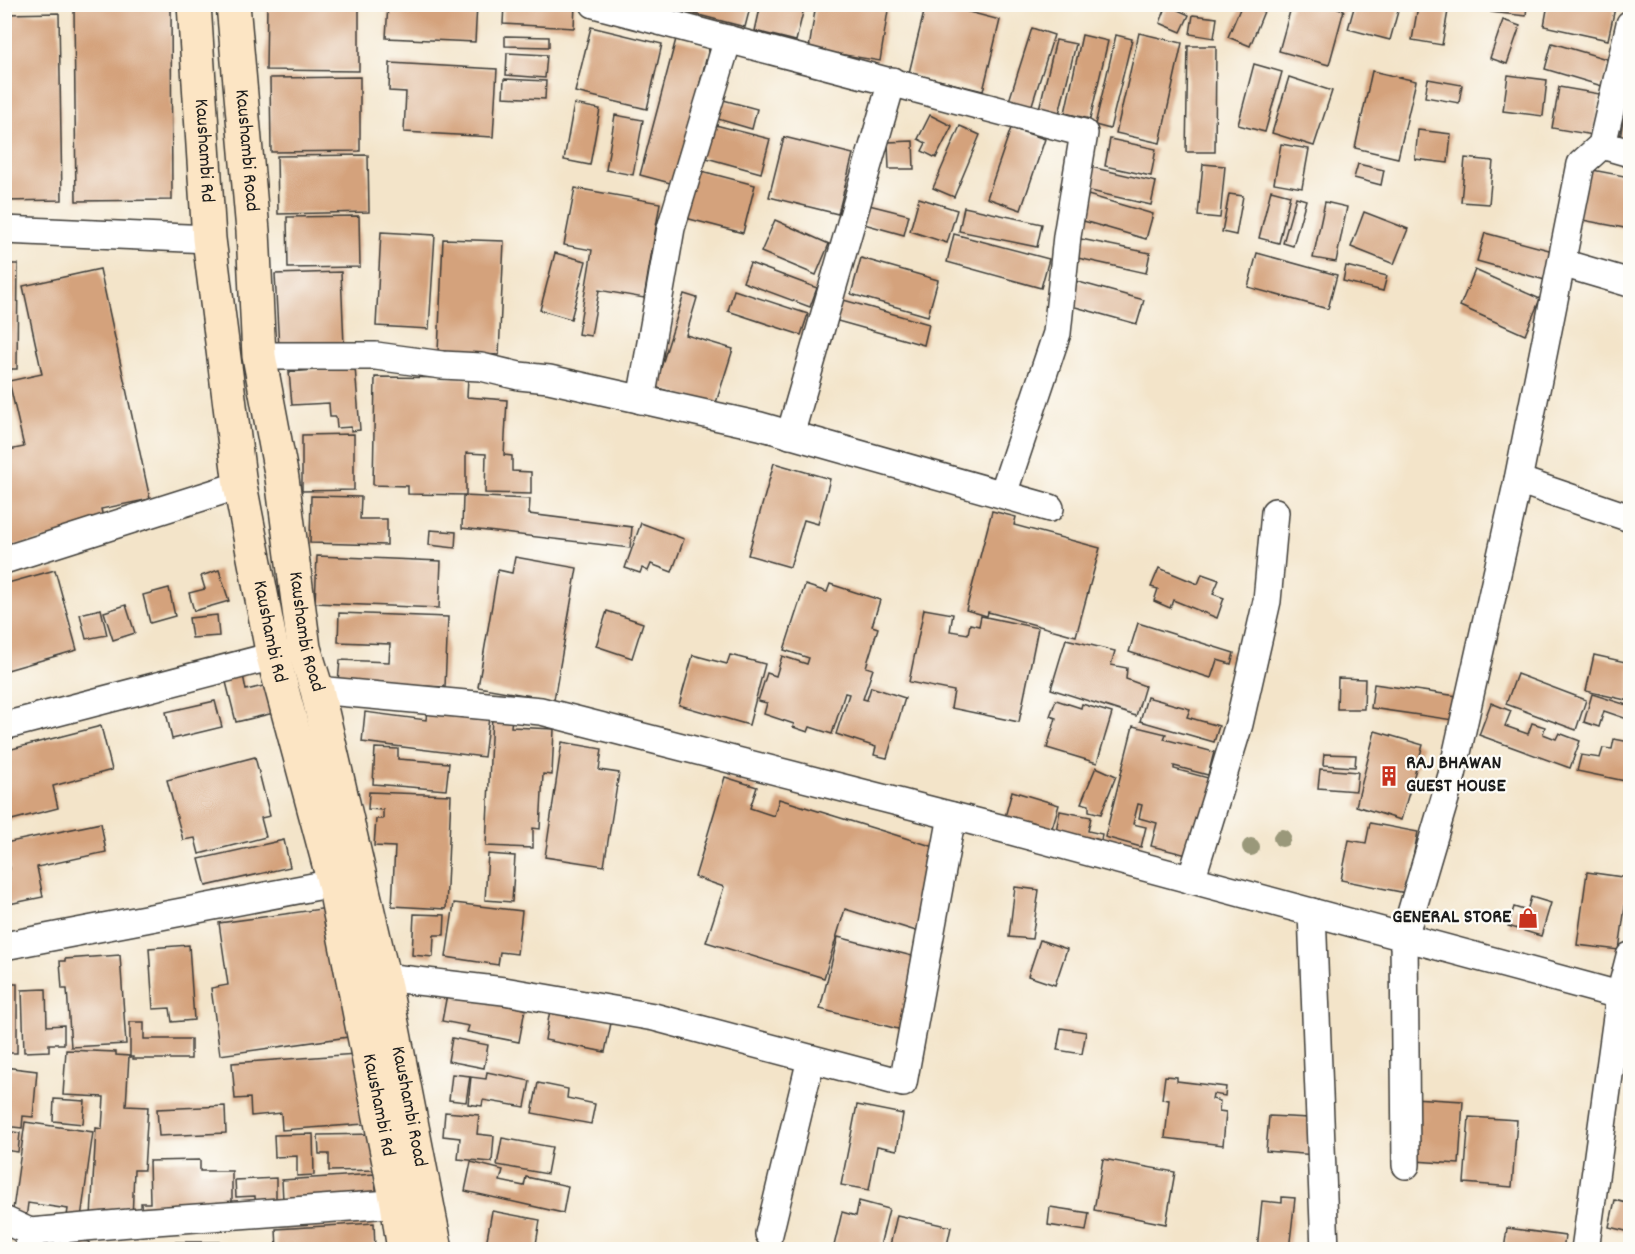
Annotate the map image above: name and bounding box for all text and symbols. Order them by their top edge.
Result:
street label: Kaushambi Road [227,88,265,213]
street label: Kaushambi Rd [186,98,221,204]
street label: Kaushambi Road [280,570,331,696]
street label: Kaushambi Rd [245,578,294,686]
place label: RAJ BHAWAN GUEST HOUSE [1406,750,1506,801]
building icon: RAJ BHAWAN GUEST HOUSE [1377,764,1401,788]
place label: GENERAL STORE [1392,904,1512,932]
shop icon: GENERAL STORE [1516,906,1540,930]
street label: Kaushambi Road [383,1044,434,1169]
street label: Kaushambi Rd [354,1051,402,1159]

